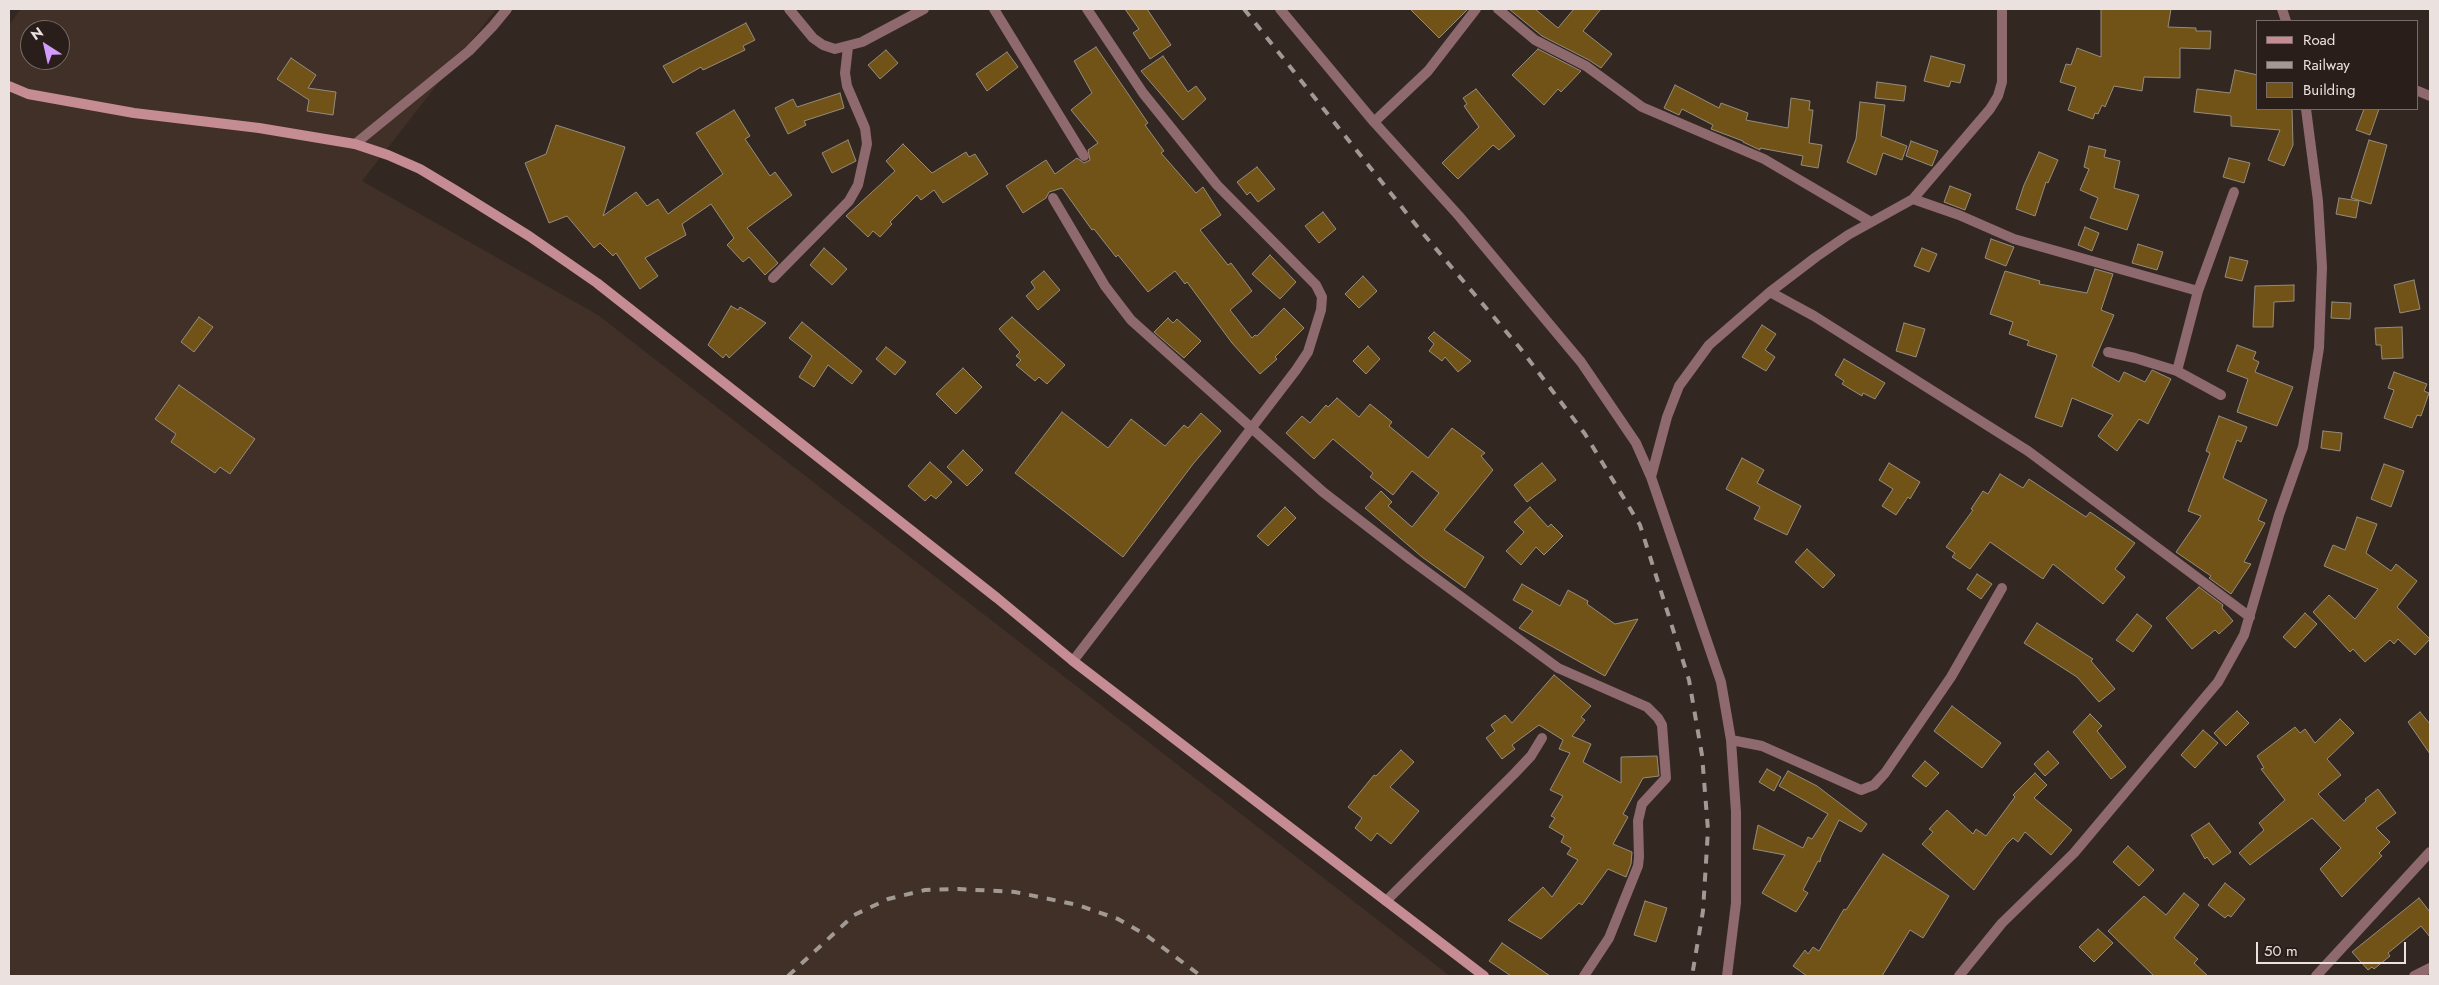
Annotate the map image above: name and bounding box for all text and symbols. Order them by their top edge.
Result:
north arrow [20,20,70,70]
legend [2256,20,2419,110]
text: N [27,22,47,45]
text: Road [2303,29,2335,51]
text: Railway [2303,54,2350,76]
text: Building [2303,79,2355,101]
scale bar [2259,932,2409,964]
text: 50 m [2264,940,2298,962]

